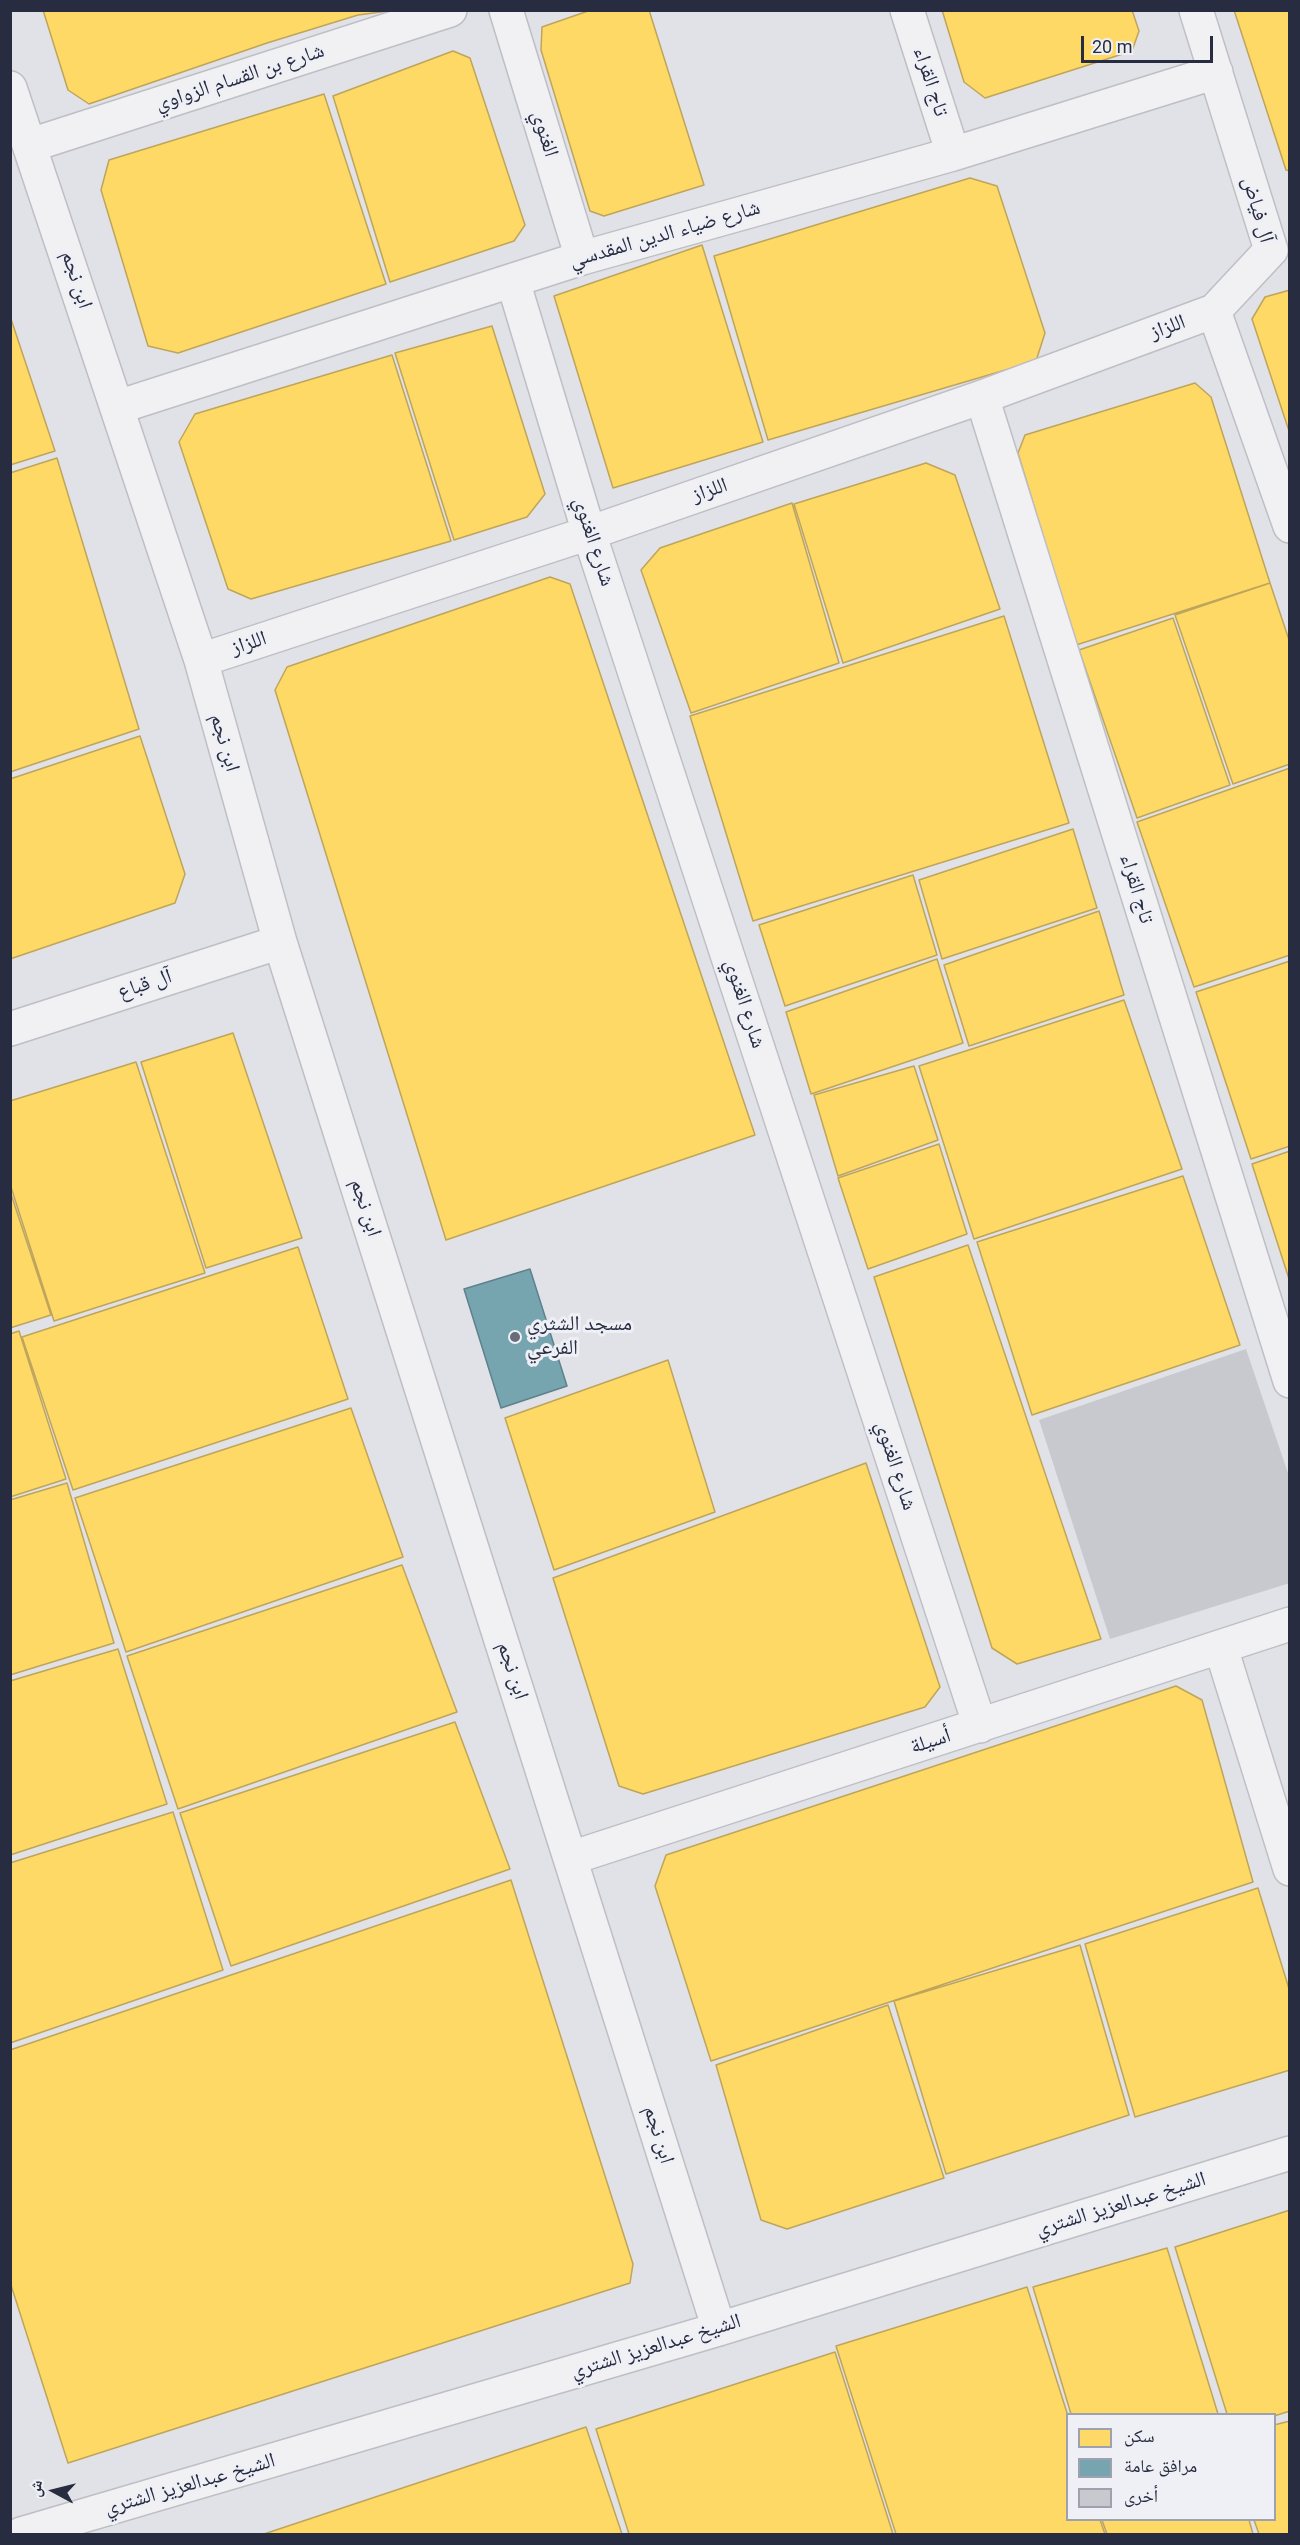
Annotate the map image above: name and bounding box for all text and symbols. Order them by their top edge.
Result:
scale bar [1084,24,1216,62]
text: 20 m [1092,36,1132,57]
street label: شارع بن القسام الزواوي [152,39,328,117]
street label: تاج القراء [907,44,953,120]
street label: الغنوي [525,108,563,160]
street label: آل فياض [1236,174,1278,246]
street label: شارع ضياء الدين المقدسي [567,196,763,274]
street label: ابن نجم [55,248,97,312]
street label: اللزاز [1147,310,1189,346]
street label: اللزاز [689,473,731,509]
street label: شارع الغنوي [567,494,619,590]
street label: اللزاز [228,626,270,662]
street label: ابن نجم [204,711,244,775]
street label: تاج القراء [1114,851,1158,927]
street label: شارع الغنوي [718,956,770,1052]
street label: آل قباع [115,964,175,1006]
street label: ابن نجم [344,1176,386,1240]
place label: مسجد الشثري الفرعي [527,1312,632,1362]
marker: مسجد الشثري الفرعي [508,1330,522,1344]
street label: شارع الغنوي [869,1418,921,1514]
street label: ابن نجم [491,1639,533,1703]
street label: أسيلة [908,1724,954,1760]
street label: ابن نجم [637,2103,679,2167]
street label: الشيخ عبدالعزيز الشتري [1033,2167,1209,2243]
street label: الشيخ عبدالعزيز الشتري [568,2309,744,2385]
legend [1066,2413,1276,2521]
text: سكن [1124,2425,1155,2446]
street label: الشيخ عبدالعزيز الشتري [102,2449,278,2521]
text: مرافق عامة [1124,2455,1197,2476]
north arrow [24,2461,84,2521]
text: ش [25,2479,46,2498]
text: أخرى [1124,2485,1158,2506]

